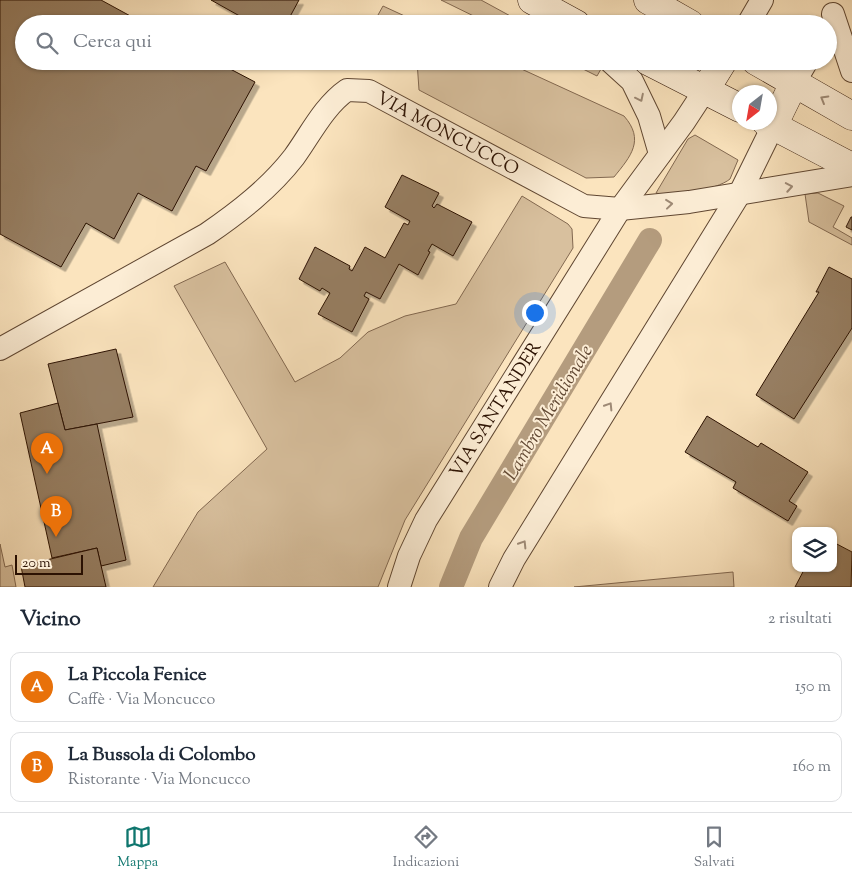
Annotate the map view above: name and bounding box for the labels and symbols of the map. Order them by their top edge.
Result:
north arrow [732,85,777,130]
street label: VIA MONCUCCO [371,86,523,183]
one-way arrow [634,93,644,102]
one-way arrow [820,95,829,105]
one-way arrow [784,182,793,192]
one-way arrow [665,199,673,210]
your location [522,300,548,326]
street label: VIA SANTANDER [444,337,549,483]
water label: Lambro Meridionale [498,340,600,486]
one-way arrow [602,402,612,411]
pin: A [31,433,63,474]
pin: B [40,496,72,537]
one-way arrow [517,540,526,549]
scale bar [15,552,82,575]

